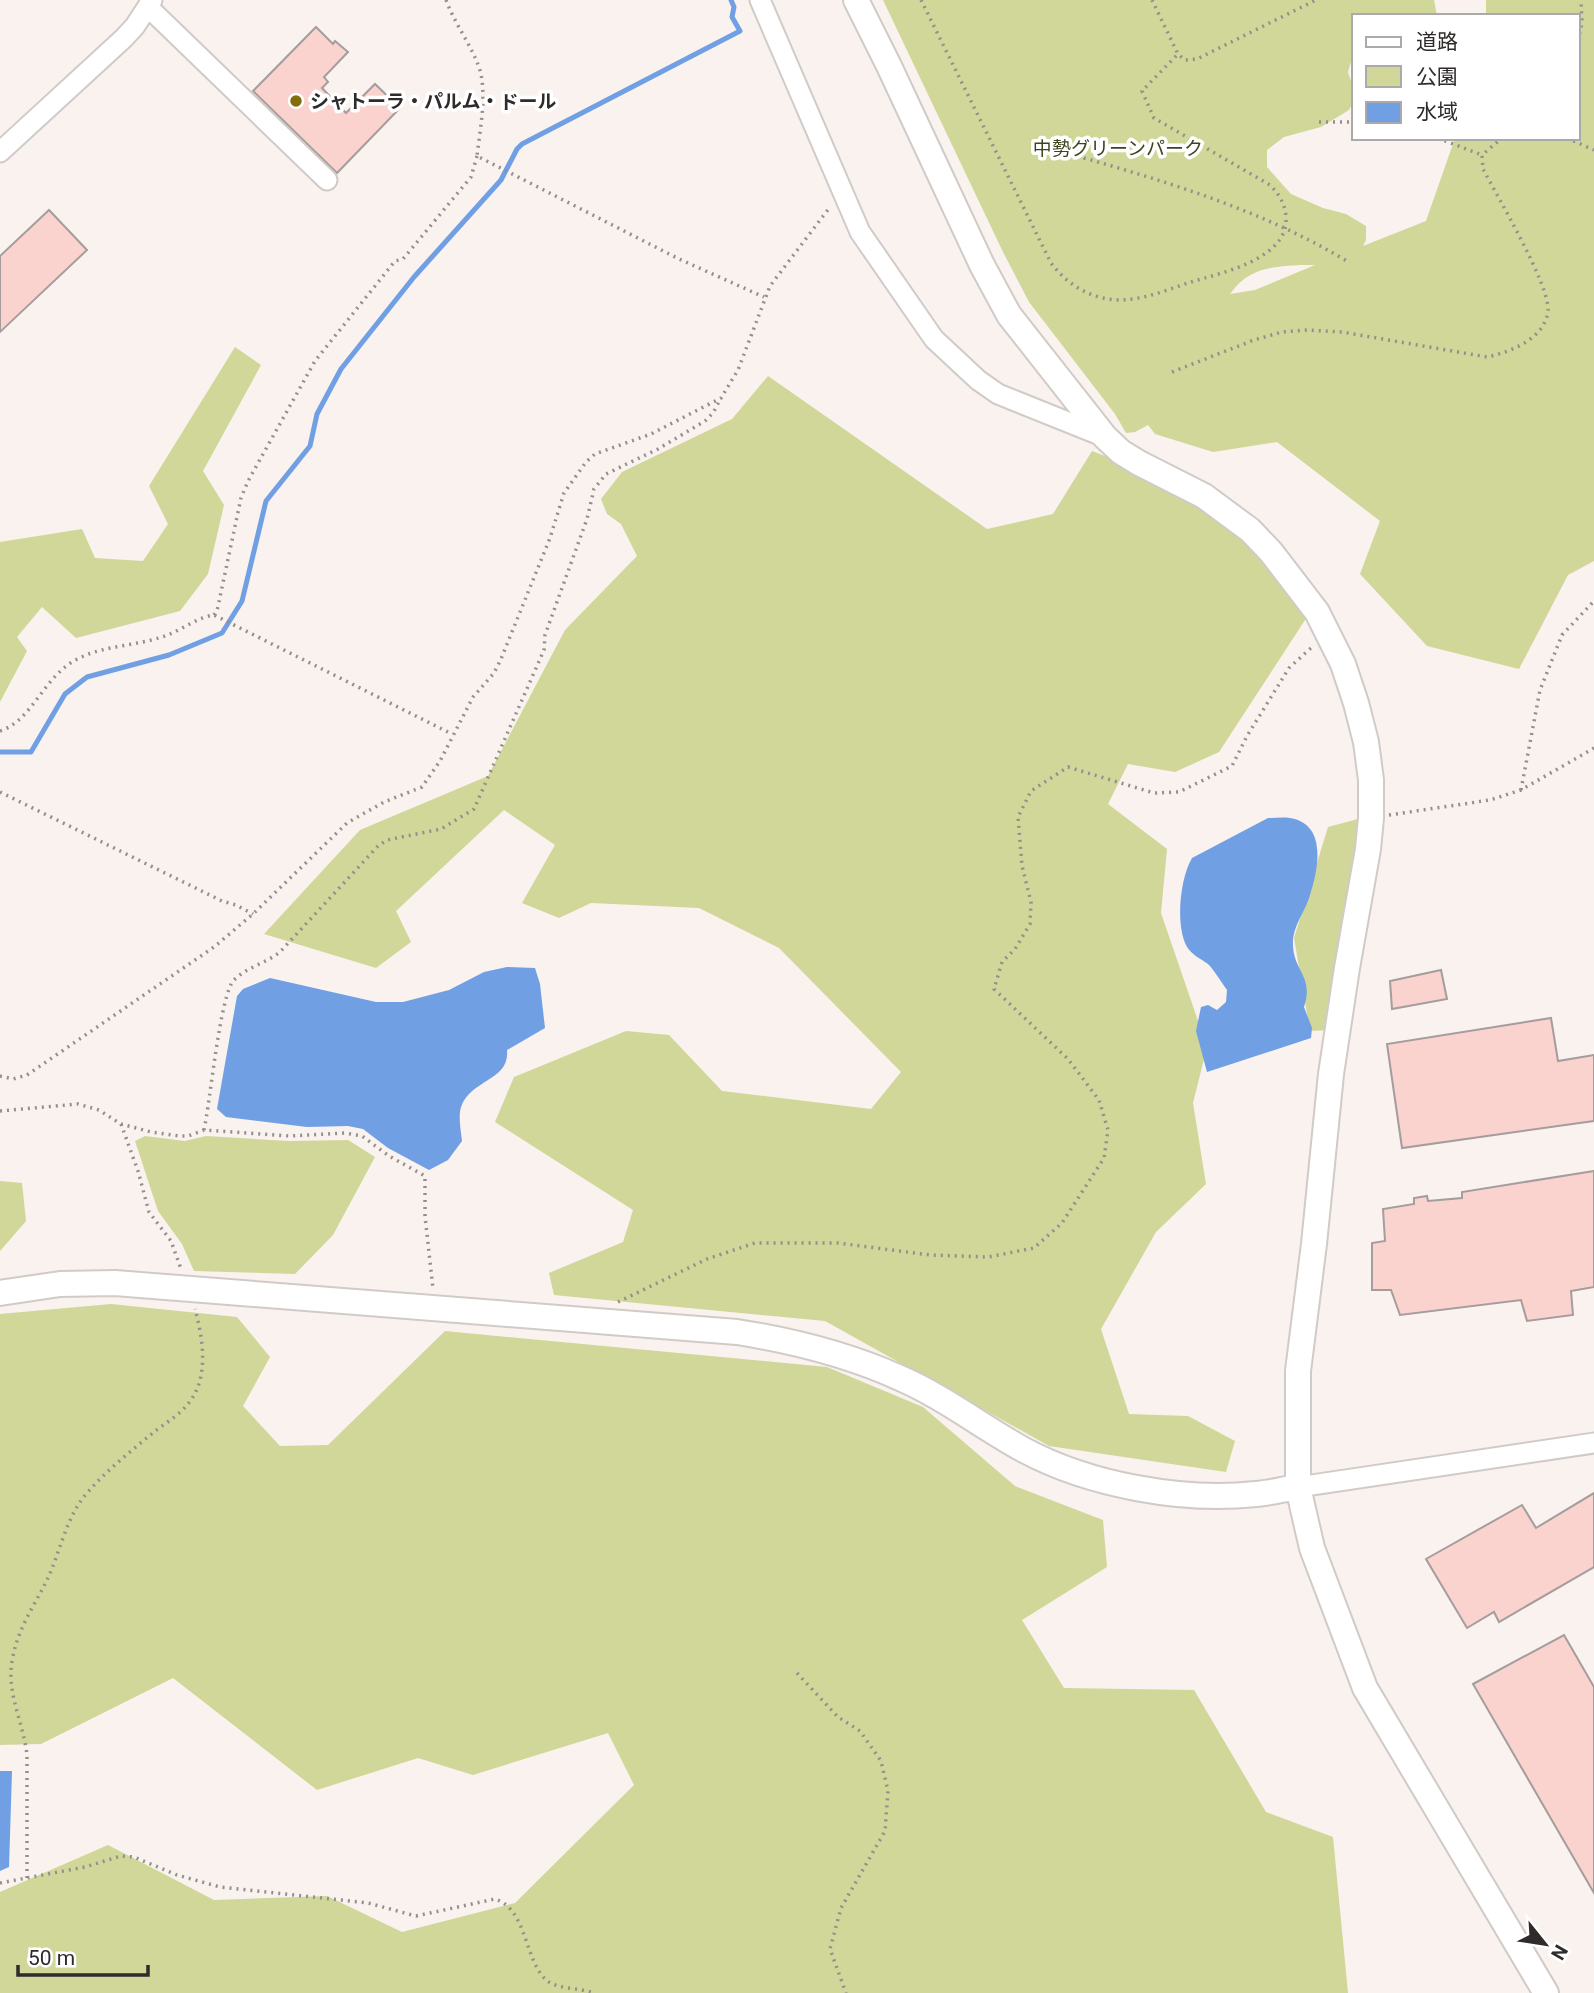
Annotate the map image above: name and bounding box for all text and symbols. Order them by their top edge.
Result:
legend [1352,14,1580,140]
text: 道路 [1416,30,1458,54]
text: 公園 [1416,65,1458,89]
place label: シャトーラ・パルム・ドール [310,90,557,113]
marker: シャトーラ・パルム・ドール [288,93,304,109]
text: 水域 [1416,100,1458,124]
park label: 中勢グリーンパーク [1033,137,1203,160]
north arrow [1510,1909,1580,1979]
scale bar [18,1934,147,1978]
text: N [1546,1941,1573,1964]
text: 50 m [28,1946,75,1970]

